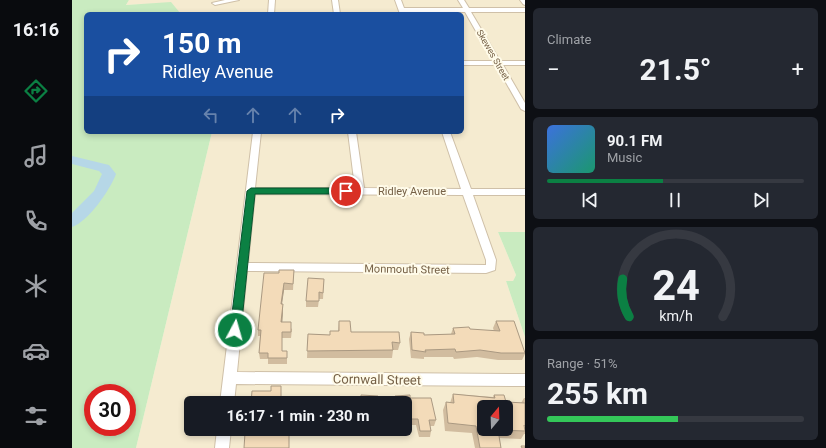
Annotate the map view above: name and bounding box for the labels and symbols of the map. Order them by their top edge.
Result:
street label: Skewes Street [474,28,512,82]
pin [329,174,363,208]
street label: Ridley Avenue [378,185,446,198]
street label: Monmouth Street [364,262,450,277]
position arrow [214,309,256,351]
street label: Cornwall Street [333,371,421,388]
speed limit sign: 30 [84,384,136,436]
north arrow [477,400,513,436]

